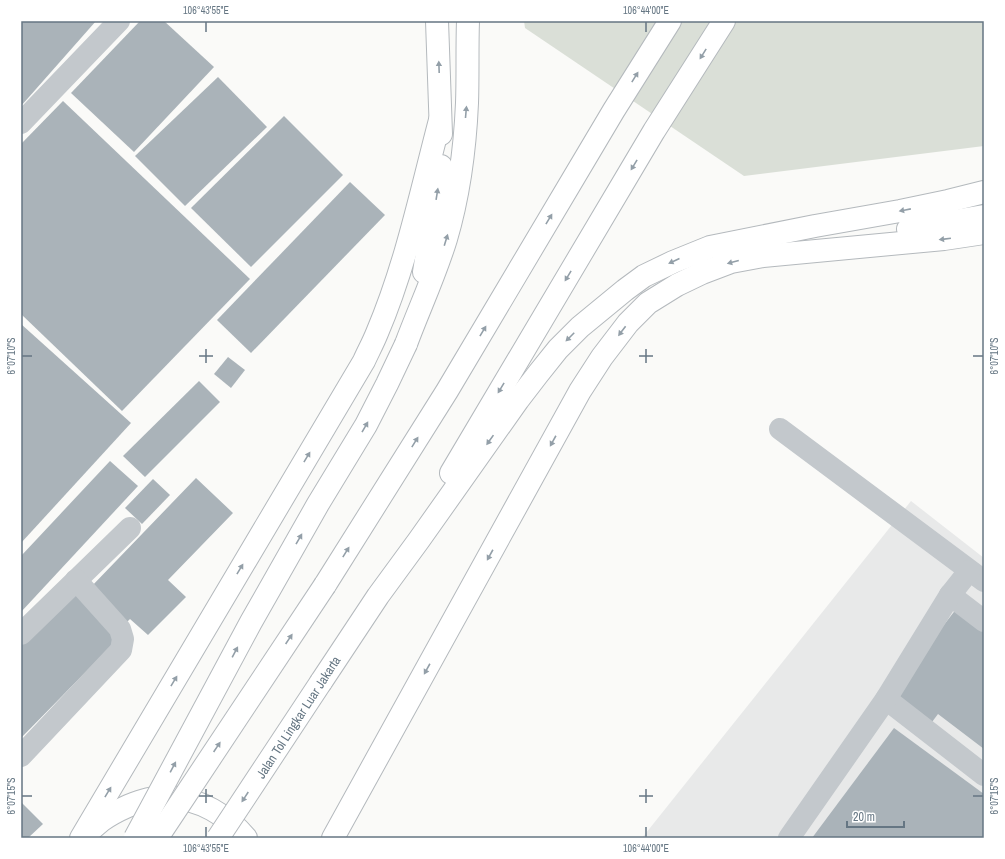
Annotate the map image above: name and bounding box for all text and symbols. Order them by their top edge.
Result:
text: 106°43'55"E [183,4,229,17]
text: 106°44'00"E [623,4,669,17]
one-way arrow [699,49,707,59]
one-way arrow [436,60,442,73]
one-way arrow [631,72,639,82]
one-way arrow [463,106,470,118]
one-way arrow [631,159,638,171]
one-way arrow [434,188,440,200]
one-way arrow [899,207,911,213]
one-way arrow [546,213,553,225]
one-way arrow [443,233,449,245]
one-way arrow [939,236,951,242]
one-way arrow [668,259,680,265]
one-way arrow [727,259,739,265]
one-way arrow [564,270,571,282]
one-way arrow [479,325,486,336]
one-way arrow [617,326,626,337]
one-way arrow [565,332,575,342]
text: 6°07'10"S [5,337,18,374]
text: 6°07'10"S [988,337,1001,374]
one-way arrow [498,382,505,394]
one-way arrow [361,421,368,433]
one-way arrow [486,435,494,445]
one-way arrow [549,435,556,447]
one-way arrow [411,436,419,447]
one-way arrow [303,451,310,463]
one-way arrow [295,533,302,545]
one-way arrow [342,547,350,557]
one-way arrow [486,549,493,561]
one-way arrow [237,563,244,575]
one-way arrow [285,634,293,644]
one-way arrow [232,646,238,658]
street label: Jalan Tol Lingkar Luar Jakarta [252,653,344,782]
one-way arrow [423,663,430,675]
one-way arrow [171,675,178,687]
one-way arrow [213,742,221,752]
one-way arrow [170,761,177,773]
text: 6°07'15"S [5,777,18,814]
text: 6°07'15"S [988,777,1001,814]
one-way arrow [104,786,111,798]
one-way arrow [242,791,249,803]
scale bar [847,803,904,829]
text: 20 m [853,809,875,825]
text: 106°43'55"E [183,842,229,855]
text: 106°44'00"E [623,842,669,855]

